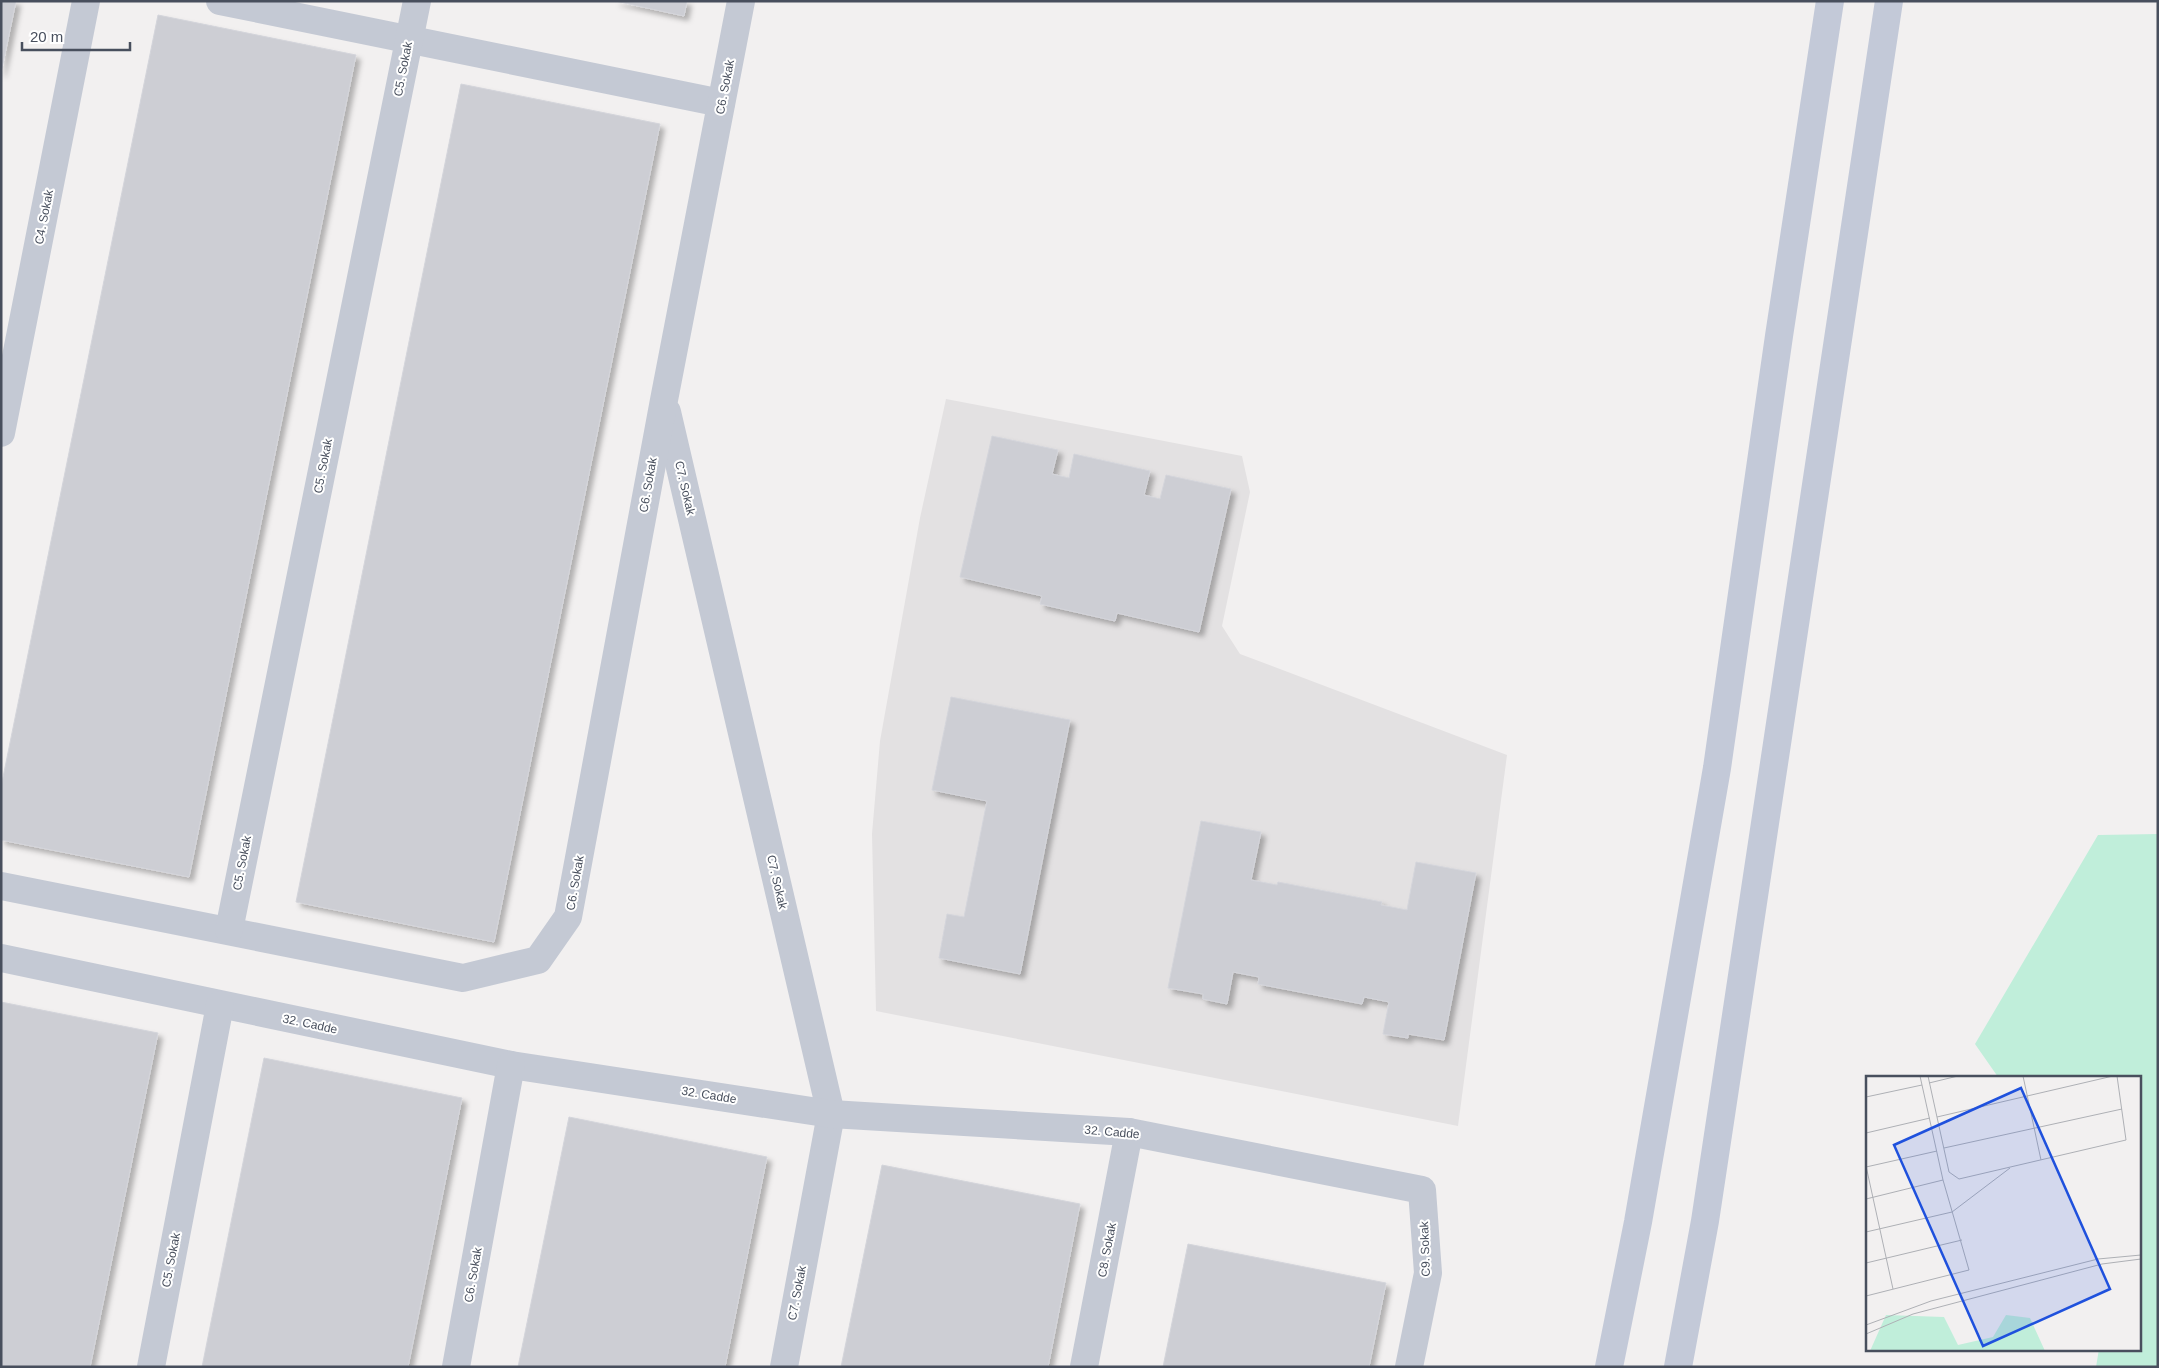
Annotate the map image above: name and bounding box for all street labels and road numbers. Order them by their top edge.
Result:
street label: C5. Sokak [391,40,415,98]
street label: C6. Sokak [713,58,737,116]
street label: C4. Sokak [32,188,56,246]
street label: C5. Sokak [311,437,335,495]
street label: C6. Sokak [636,456,660,513]
street label: C7. Sokak [672,459,698,518]
street label: C5. Sokak [230,834,254,892]
street label: C7. Sokak [764,853,790,912]
street label: C6. Sokak [563,854,587,911]
street label: 32. Cadde [281,1011,339,1037]
street label: 32. Cadde [681,1084,738,1106]
street label: 32. Cadde [1084,1123,1141,1141]
street label: C9. Sokak [1417,1220,1433,1277]
street label: C8. Sokak [1095,1221,1119,1279]
street label: C5. Sokak [159,1231,183,1289]
street label: C6. Sokak [461,1246,485,1303]
street label: C7. Sokak [785,1264,809,1322]

